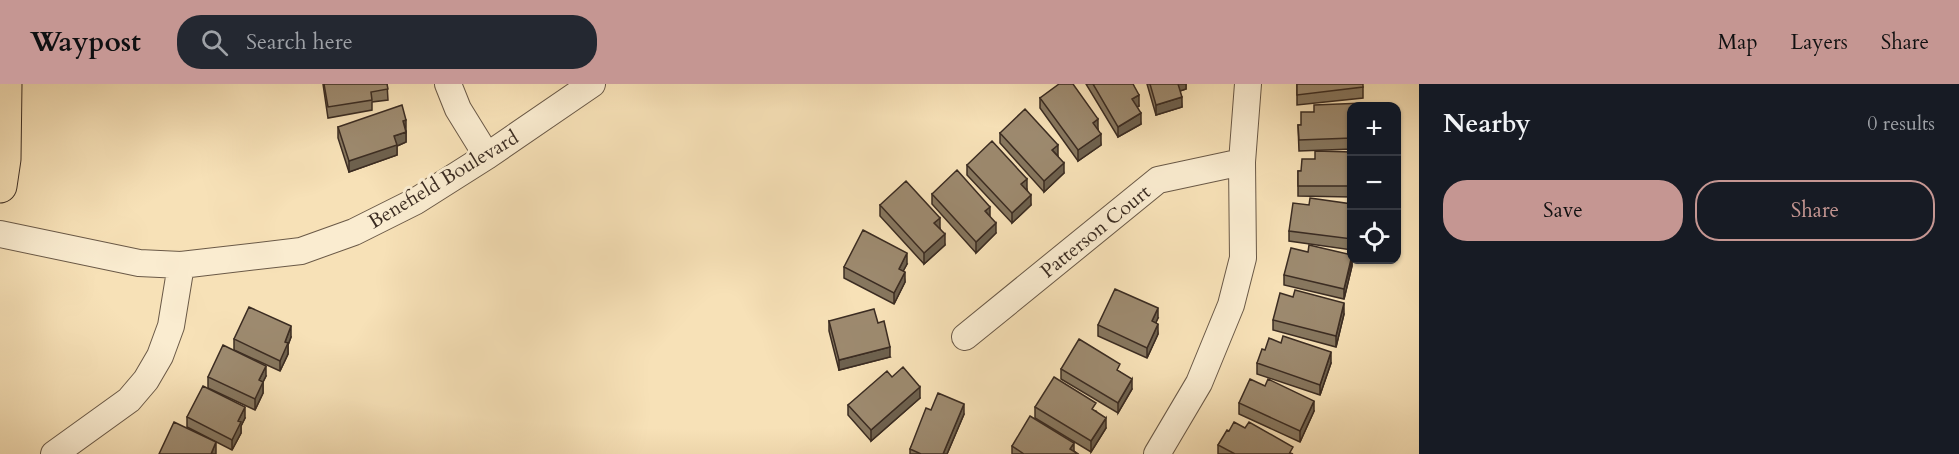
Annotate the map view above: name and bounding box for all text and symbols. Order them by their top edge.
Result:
search box [177,15,597,69]
text: Waypost [30,23,141,61]
icon: search [198,26,231,59]
text: Search here [246,27,353,57]
text: Map [1718,28,1758,57]
text: Layers [1791,28,1848,57]
text: Share [1881,28,1929,57]
map controls [1347,102,1401,264]
button: + [1347,102,1401,156]
text: Nearby [1443,106,1531,141]
text: 0 results [1867,110,1935,137]
street label: Benefield Boulevard [363,124,524,235]
button: − [1347,156,1401,210]
street label: Patterson Court [1035,178,1157,284]
button: Save [1443,180,1683,241]
button: Share [1695,180,1935,241]
button: locate [1347,210,1401,264]

